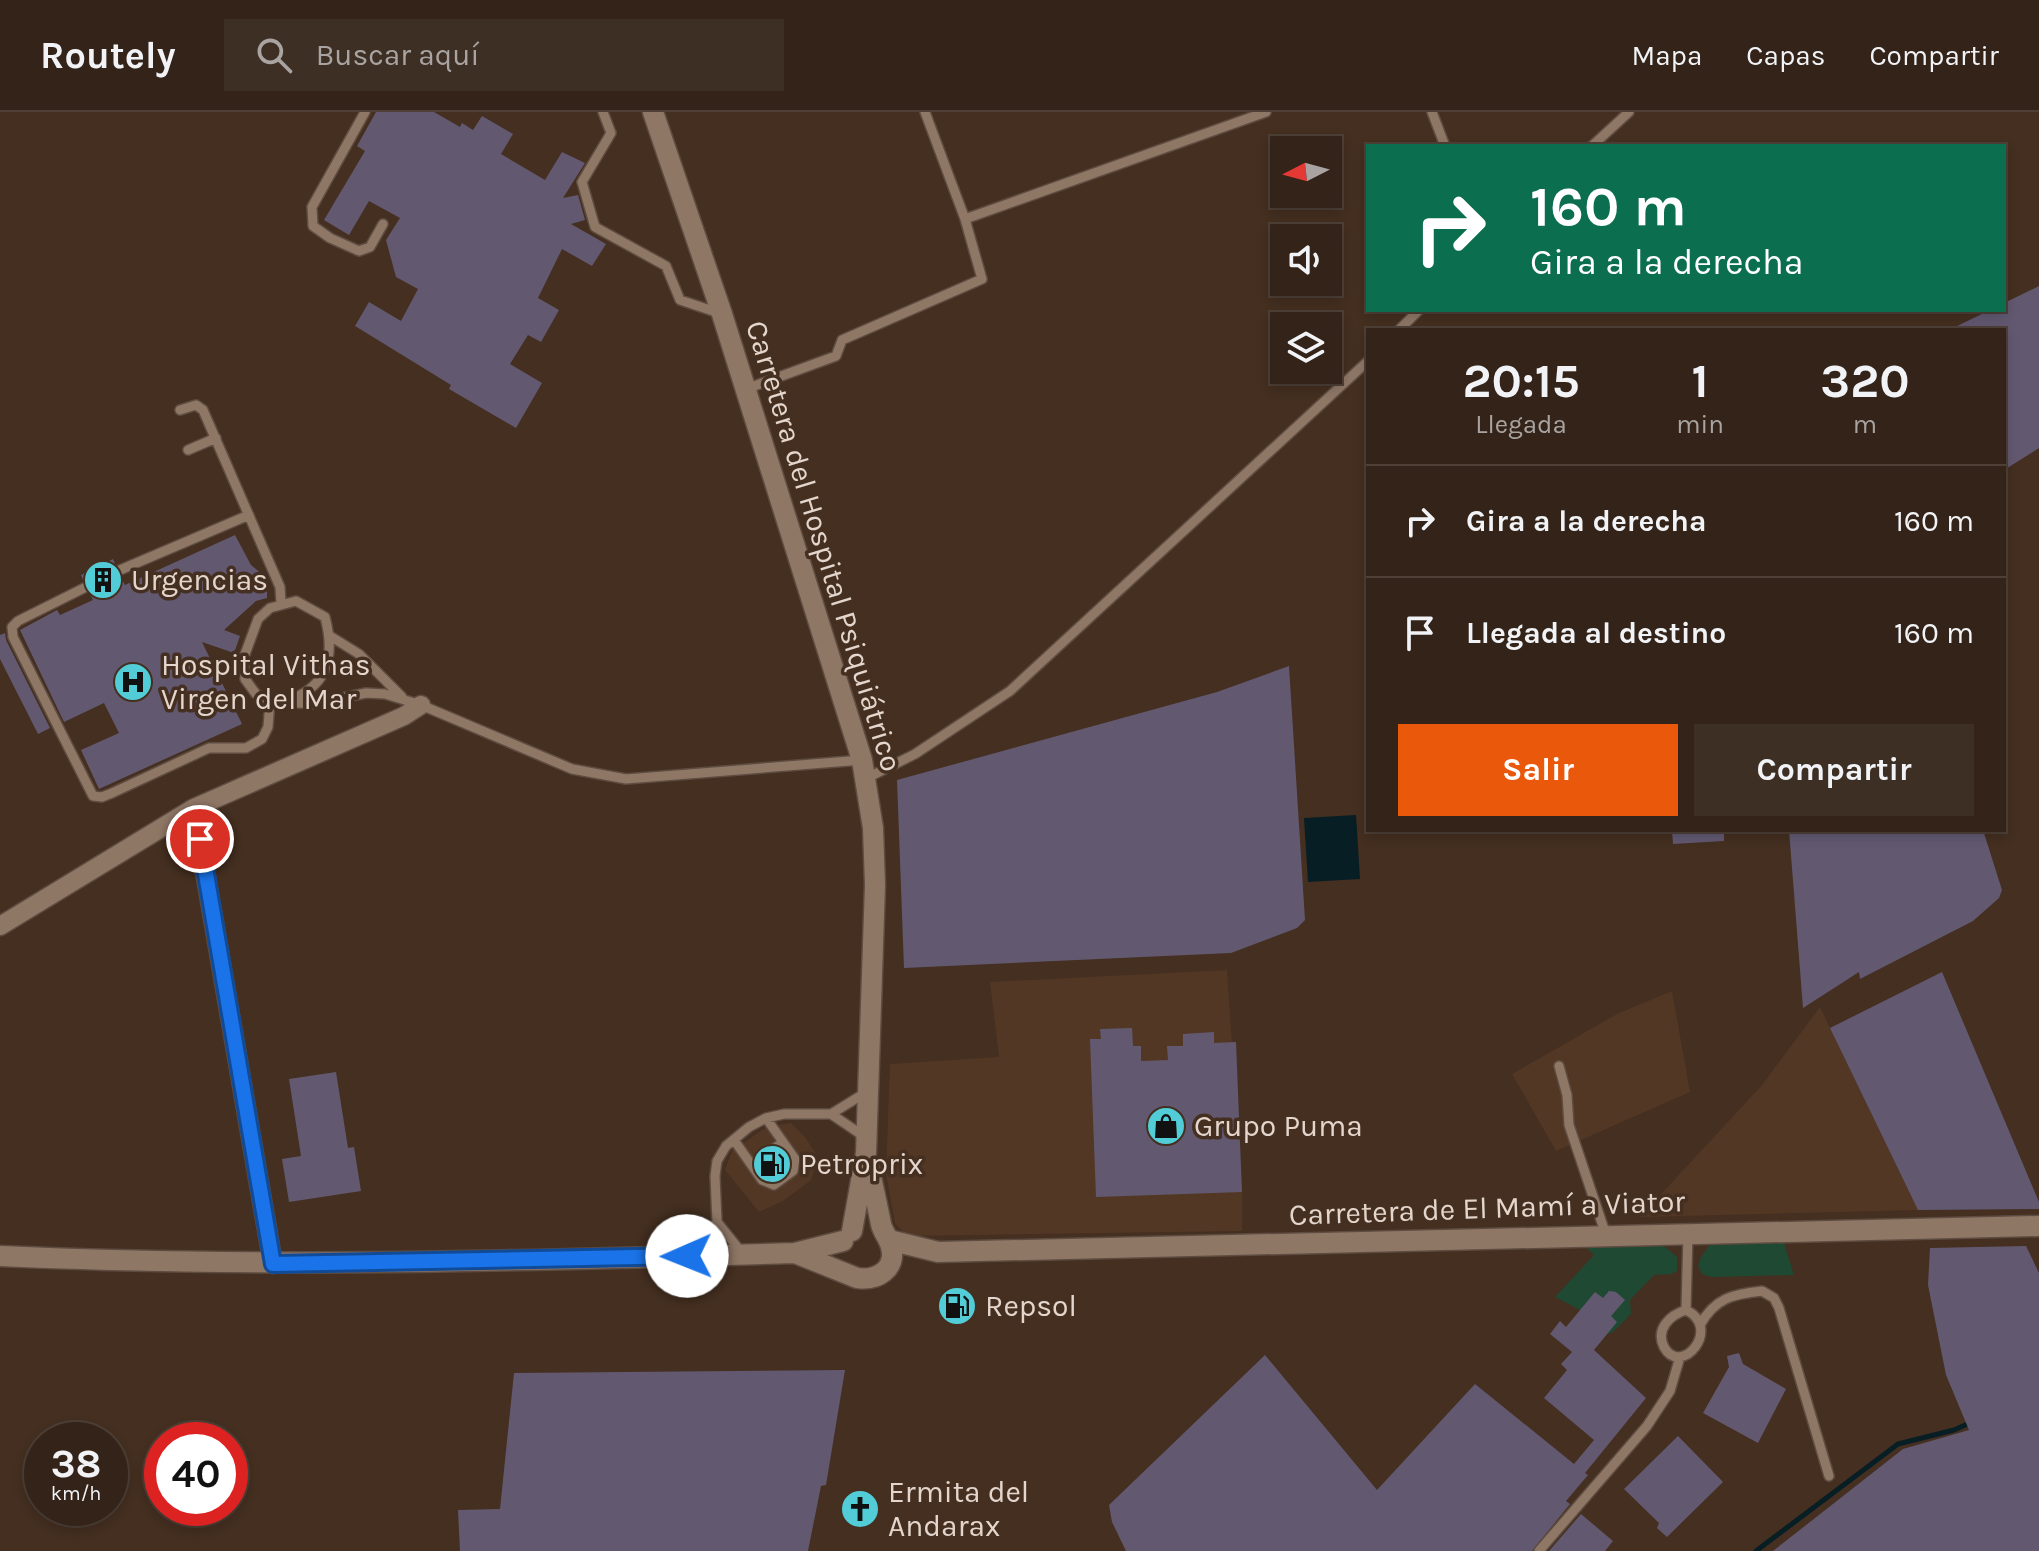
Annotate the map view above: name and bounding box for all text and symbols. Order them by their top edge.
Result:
search box [224,19,784,91]
text: Routely [40,33,176,78]
icon: search [252,33,296,77]
text: Buscar aquí [316,37,479,73]
text: Mapa [1631,39,1702,72]
text: Capas [1746,39,1825,72]
text: Compartir [1869,39,1999,72]
north arrow [1270,136,1342,208]
map controls [1270,136,1342,384]
text: 160 m [1530,174,1687,239]
icon: right [1398,176,1502,280]
button: sound [1270,224,1342,296]
text: Gira a la derecha [1530,241,1804,283]
button: layers [1270,312,1342,384]
street label: Carretera del Hospital Psiquiátrico [738,316,910,776]
text: 20:15 [1462,353,1580,409]
text: 1 [1691,353,1709,409]
text: 320 [1820,353,1910,409]
text: Llegada [1475,409,1567,440]
text: min [1676,409,1724,440]
text: m [1853,409,1877,440]
icon: right [1398,499,1442,543]
text: Gira a la derecha [1466,503,1707,539]
text: 160 m [1894,503,1974,539]
building icon: Urgencias [82,559,124,601]
place label: Urgencias [131,562,268,598]
icon: arrive [1398,611,1442,655]
text: Llegada al destino [1466,615,1726,651]
text: 160 m [1894,615,1974,651]
place label: Hospital Vithas Virgen del Mar [161,647,371,717]
hospital icon: Hospital Vithas Virgen del Mar [112,661,154,703]
button: Salir [1398,724,1678,816]
button: Compartir [1694,724,1974,816]
pin [166,805,234,873]
icon: arrive [178,817,222,861]
shop icon: Grupo Puma [1145,1105,1187,1147]
place label: Grupo Puma [1194,1108,1363,1144]
fuel station icon: Petroprix [751,1143,793,1185]
place label: Petroprix [800,1146,923,1182]
street label: Carretera de El Mamí a Viator [1288,1183,1686,1233]
position arrow [645,1214,729,1298]
fuel station icon: Repsol [936,1285,978,1327]
place label: Repsol [985,1288,1077,1324]
speed limit sign: 40 [144,1422,248,1526]
text: 38 [51,1440,101,1487]
place label: Ermita del Andarax [888,1474,1029,1544]
text: km/h [51,1482,101,1505]
church icon: Ermita del Andarax [839,1488,881,1530]

